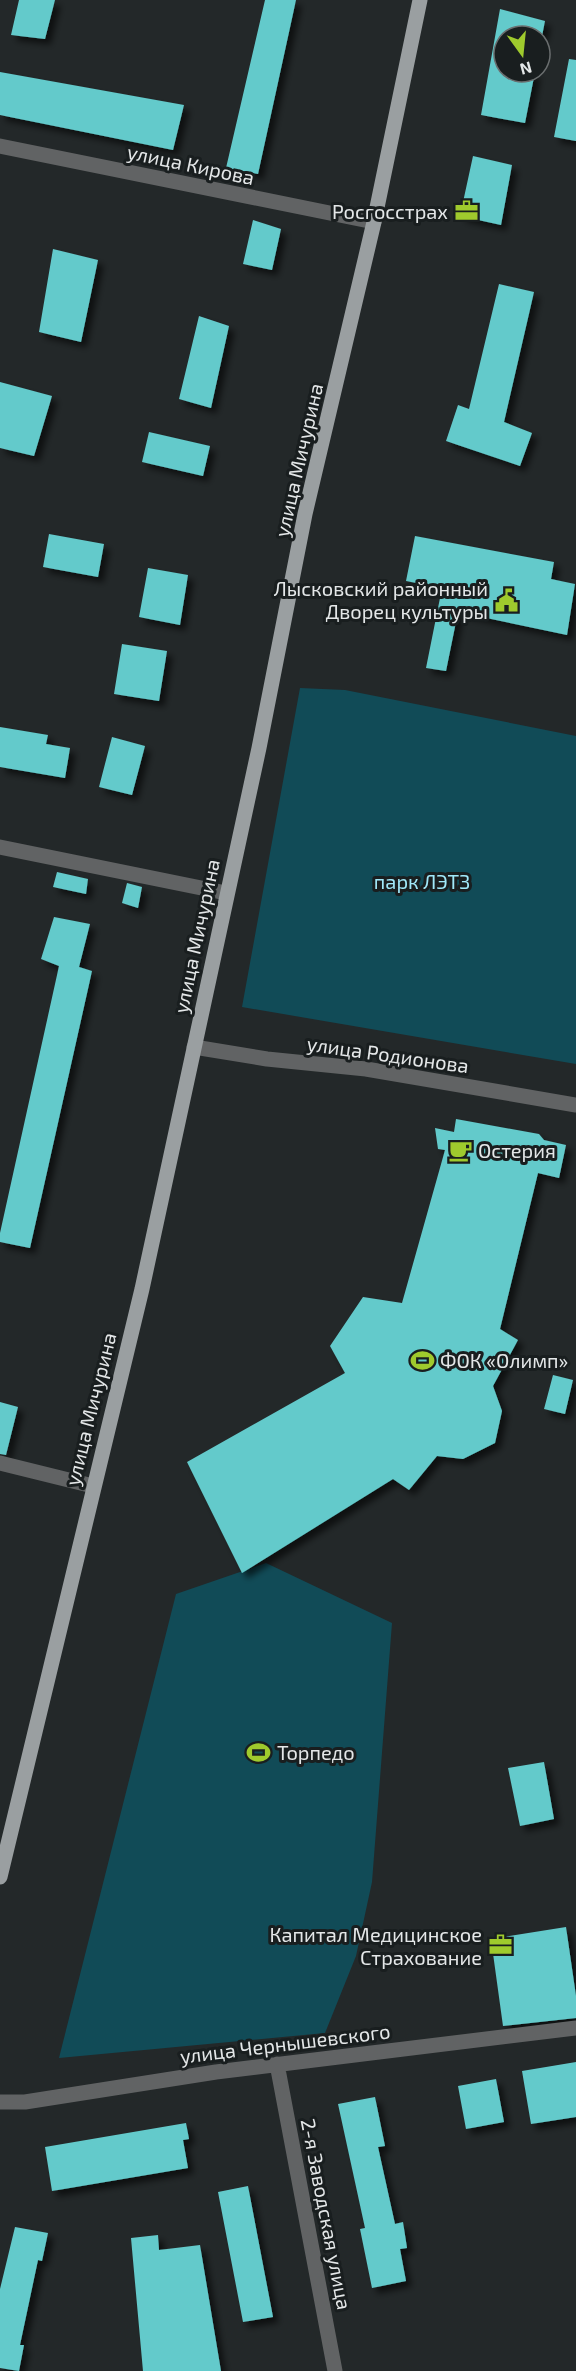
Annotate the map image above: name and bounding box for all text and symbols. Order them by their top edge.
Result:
north arrow [492,24,552,84]
text: N [518,58,534,80]
street label: улица Кирова [125,139,257,190]
office icon: Росгосстрах [453,198,479,224]
place label: Росгосстрах [332,199,448,223]
street label: улица Мичурина [269,381,328,539]
place label: Лысковский районный Дворец культуры [274,576,488,624]
public building icon: Лысковский районный Дворец культуры [493,587,519,613]
street label: улица Мичурина [168,857,225,1015]
park label: парк ЛЭТЗ [374,869,470,893]
street label: улица Родионова [305,1031,471,1078]
cafe icon: Остерия [447,1137,473,1163]
place label: Остерия [478,1138,556,1162]
street label: улица Мичурина [59,1330,122,1488]
sports icon: ФОК «Олимп» [409,1347,435,1373]
place label: ФОК «Олимп» [440,1348,568,1372]
sports icon: Торпедо [246,1739,272,1765]
place label: Торпедо [277,1740,355,1764]
place label: Капитал Медицинское Страхование [270,1922,482,1969]
office icon: Капитал Медицинское Страхование [487,1932,513,1958]
street label: улица Чернышевского [178,2018,392,2069]
street label: 2-я Заводская улица [296,2116,357,2312]

